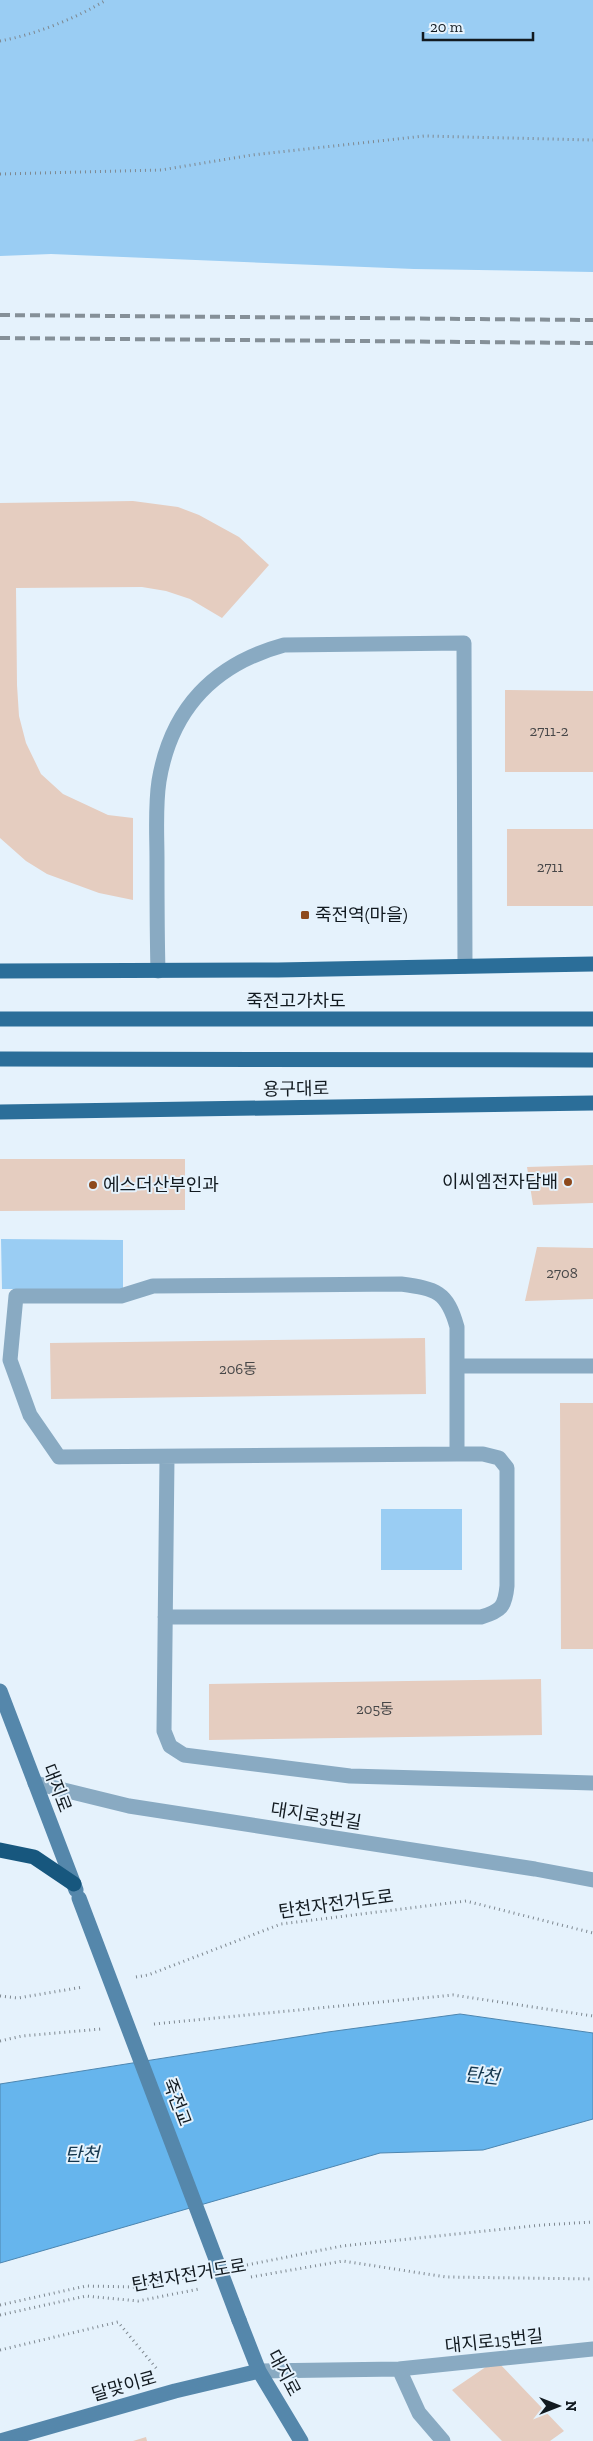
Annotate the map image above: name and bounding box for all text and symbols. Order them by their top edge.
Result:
scale bar [423,10,533,42]
text: 20 m [430,18,463,36]
house number: 2711-2 [530,722,569,740]
house number: 2711 [537,858,563,876]
place label: 죽전역(마을) [315,904,408,926]
marker: 죽전역(마을) [299,909,311,921]
street label: 죽전고가차도 [246,990,346,1012]
street label: 용구대로 [263,1077,329,1101]
place label: 이씨엠전자담배 [442,1171,558,1193]
place label: 에스더산부인과 [103,1174,219,1196]
marker: 이씨엠전자담배 [562,1176,574,1188]
marker: 에스더산부인과 [87,1179,99,1191]
house number: 2708 [546,1264,578,1282]
house number: 206동 [219,1360,257,1378]
house number: 205동 [356,1700,394,1718]
street label: 대지로 [38,1761,76,1815]
street label: 대지로3번길 [269,1798,363,1834]
street label: 탄천자전거도로 [277,1885,395,1923]
water label: 탄천 [463,2062,502,2089]
street label: 죽전교 [158,2075,196,2129]
water label: 탄천 [65,2143,101,2166]
street label: 탄천자전거도로 [130,2254,248,2296]
street label: 대지로15번길 [444,2325,544,2357]
street label: 대지로 [263,2346,305,2400]
street label: 달맞이로 [89,2366,159,2406]
north arrow [533,2381,583,2431]
text: N [562,2401,579,2412]

